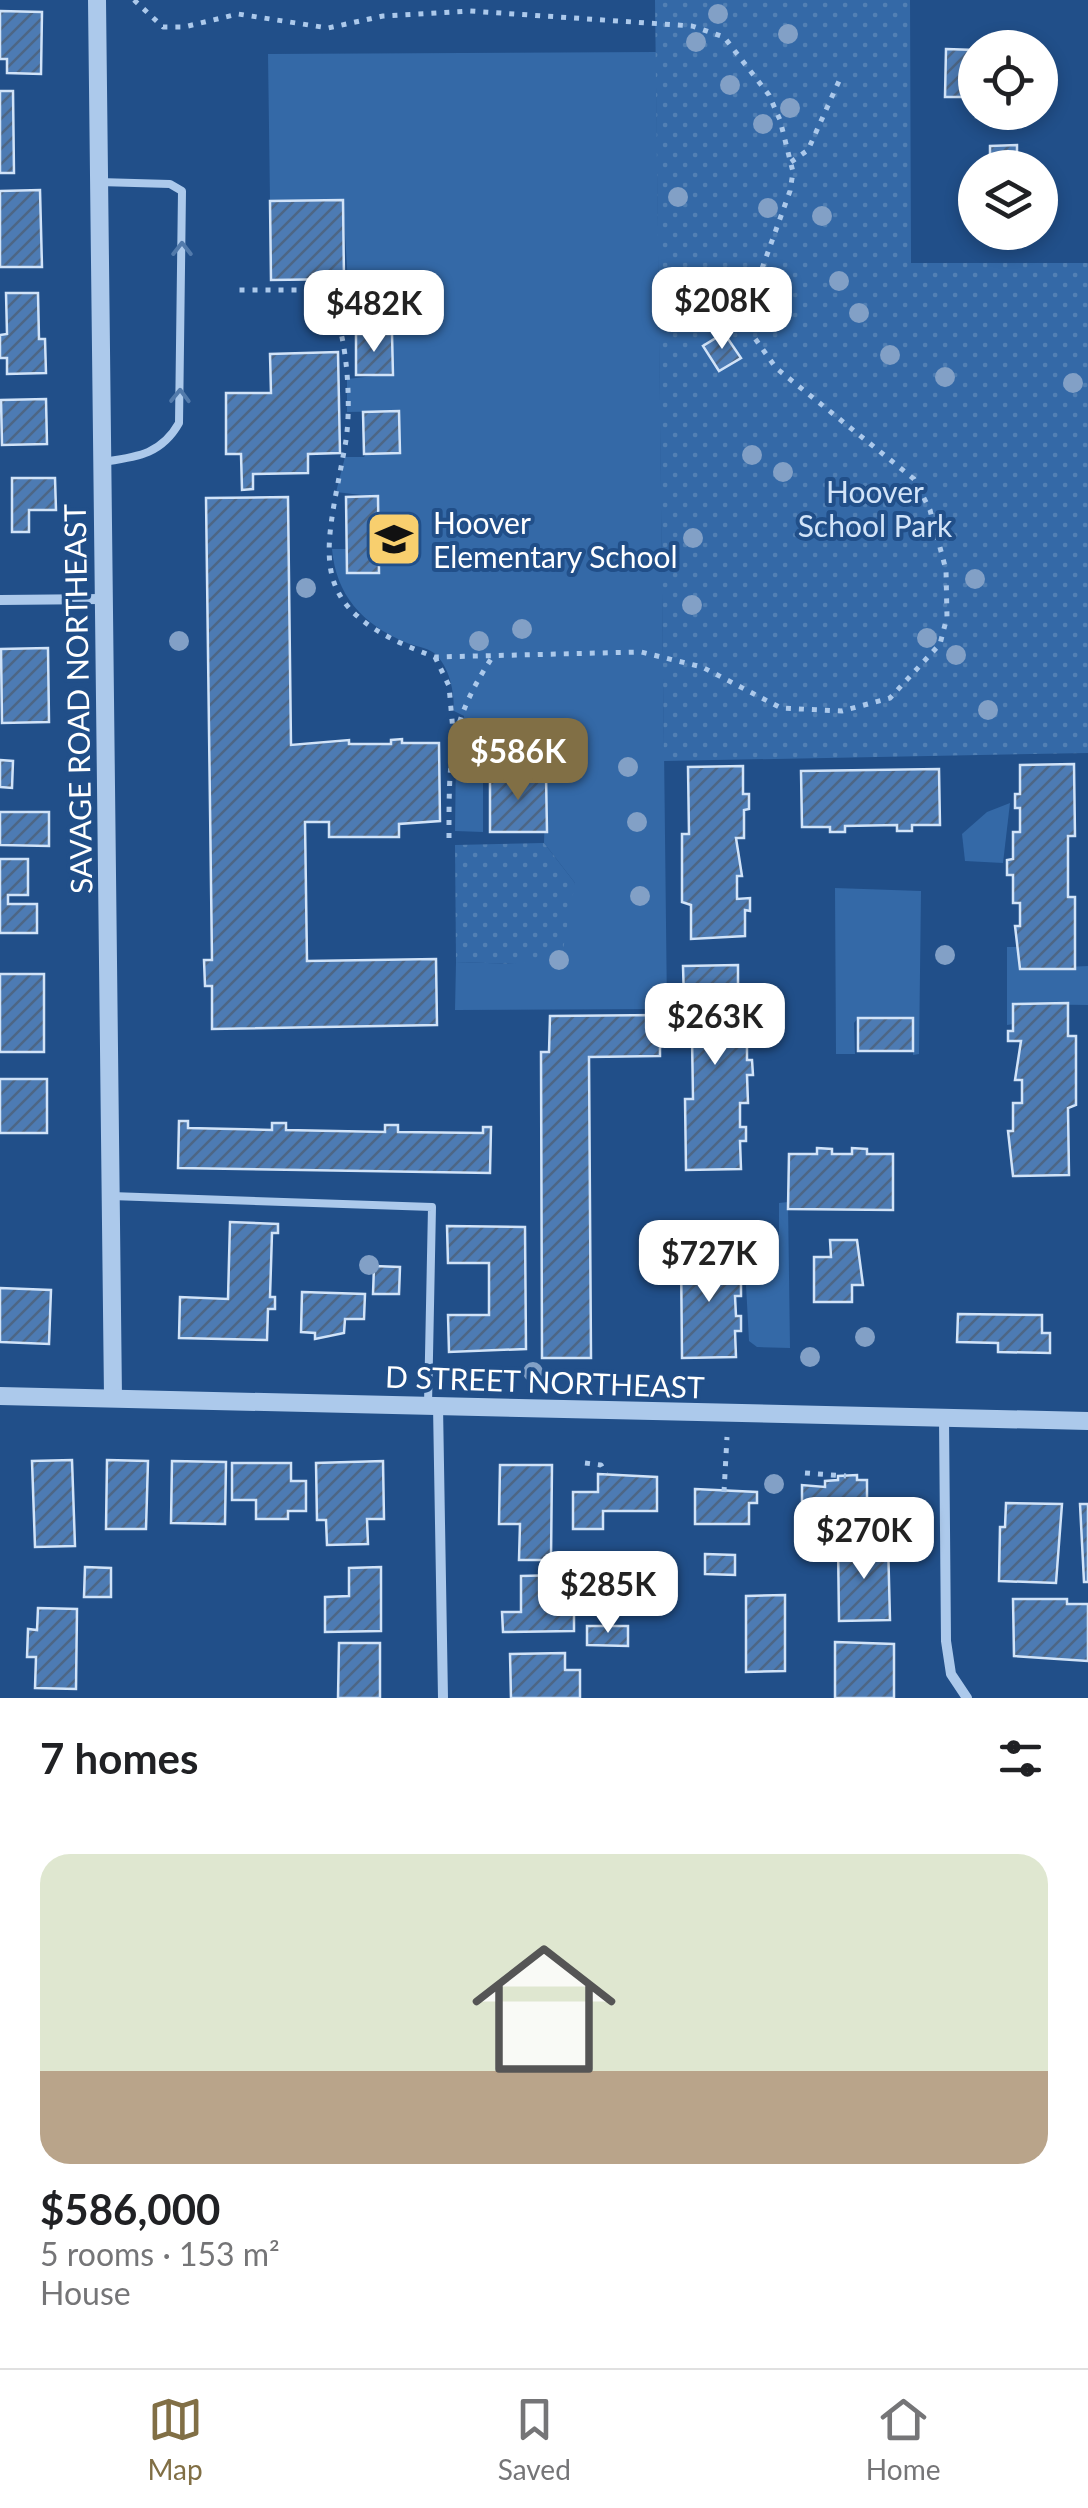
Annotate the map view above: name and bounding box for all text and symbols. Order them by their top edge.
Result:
map controls [958,30,1058,250]
button: locate [958,30,1058,130]
button: layers [958,150,1058,250]
one-way arrow [171,240,193,256]
pin: $208K [652,267,792,352]
pin: $482K [304,270,444,355]
text: $208K [674,280,770,319]
text: $482K [326,283,422,322]
one-way arrow [170,388,191,404]
park label: Hoover School Park [798,473,953,543]
street label: SAVAGE ROAD NORTHEAST [56,503,98,894]
place label: Hoover Elementary School [433,504,678,574]
school or university icon: Hoover Elementary School [364,509,424,569]
pin: $586K [448,718,588,803]
text: $586K [470,731,566,770]
pin: $263K [645,983,785,1068]
text: $263K [667,996,763,1035]
pin: $727K [639,1220,779,1305]
text: $727K [661,1233,757,1272]
street label: D STREET NORTHEAST [385,1357,706,1405]
pin: $270K [794,1497,934,1582]
text: $270K [816,1510,912,1549]
pin: $285K [538,1551,678,1636]
text: $285K [560,1564,656,1603]
icon: filters [993,1731,1048,1786]
text: 7 homes [40,1733,198,1783]
icon: home [454,1919,634,2099]
text: $586,000 [40,2184,220,2234]
text: 5 rooms · 153 m² [40,2234,280,2273]
text: House [40,2273,131,2312]
tab: Map [148,2392,203,2486]
tab: Saved [498,2392,571,2486]
tab: Home [866,2392,940,2486]

